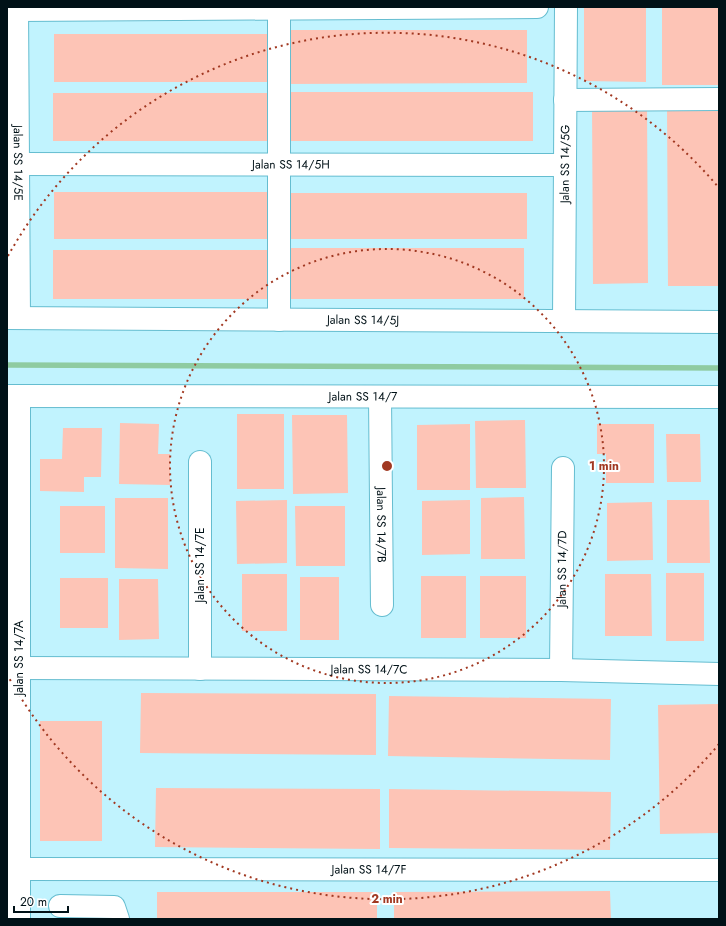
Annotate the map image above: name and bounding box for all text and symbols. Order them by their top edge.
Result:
street label: Jalan SS 14/5E [9,123,27,201]
street label: Jalan SS 14/5G [556,125,574,205]
street label: Jalan SS 14/5H [250,155,330,174]
street label: Jalan SS 14/5J [325,311,399,329]
street label: Jalan SS 14/7 [327,387,398,406]
text: 1 min [589,457,619,475]
centre of rings [380,459,394,473]
street label: Jalan SS 14/7B [372,485,391,563]
street label: Jalan SS 14/7E [191,527,209,605]
street label: Jalan SS 14/7D [553,530,571,610]
street label: Jalan SS 14/7A [10,620,28,698]
street label: Jalan SS 14/7C [329,660,407,678]
street label: Jalan SS 14/7F [330,860,406,879]
scale bar [14,888,68,914]
text: 2 min [371,890,403,908]
text: 20 m [20,893,47,911]

